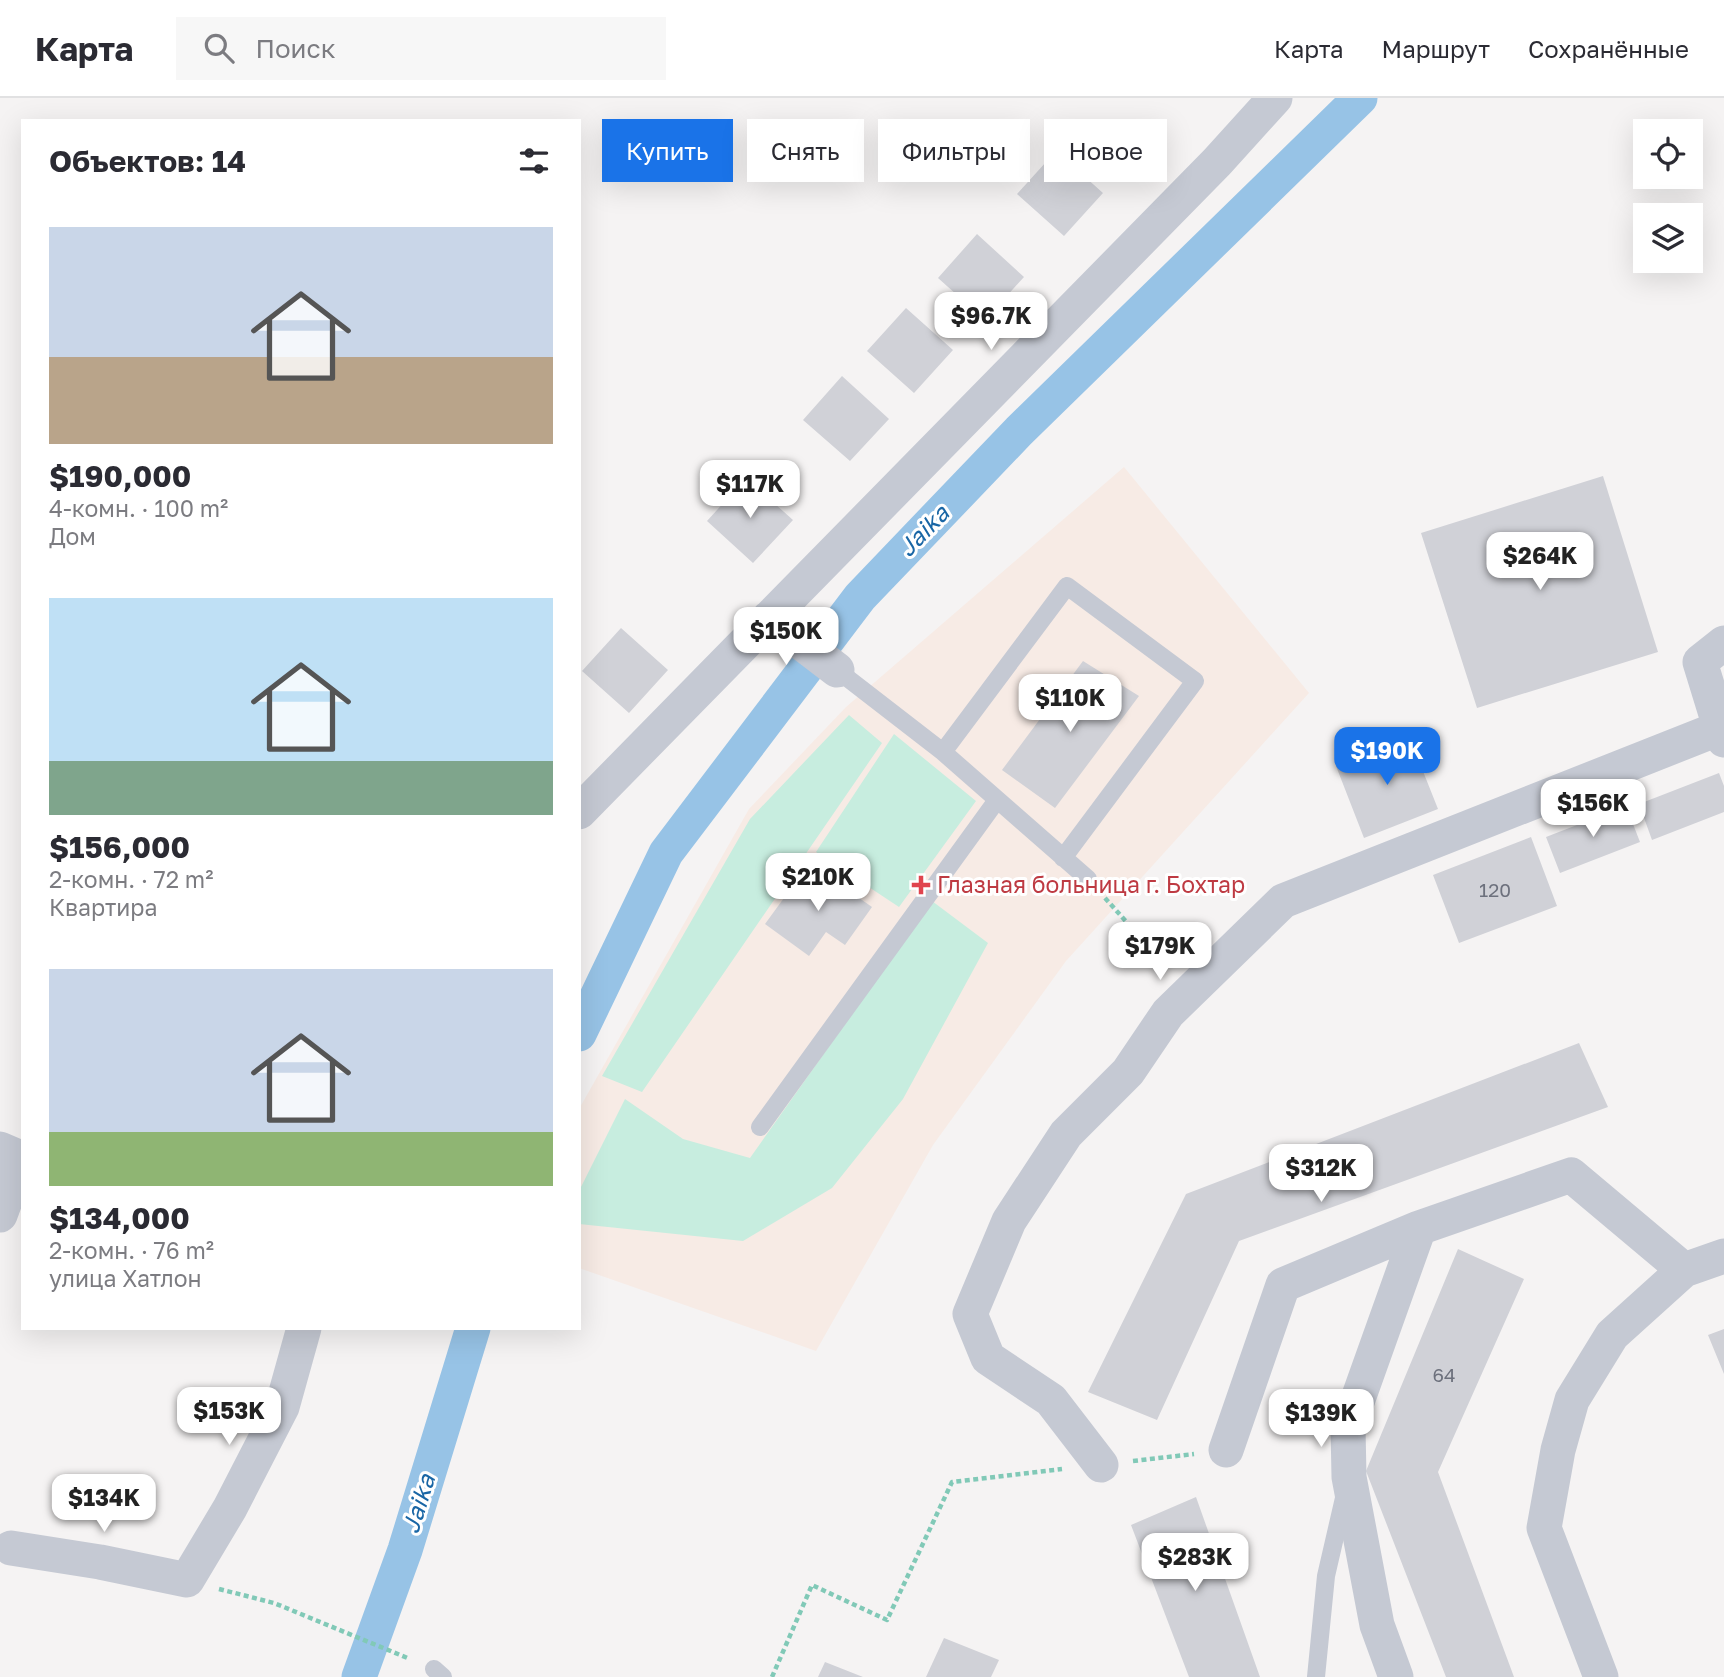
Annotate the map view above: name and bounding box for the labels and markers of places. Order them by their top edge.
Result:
pin: $96.7K [934,292,1048,352]
pin: $117K [701,460,799,520]
pin: $264K [1491,532,1589,592]
pin: $150K [737,608,835,667]
pin: $110K [1021,674,1119,734]
pin: $190K [1338,728,1436,787]
pin: $156K [1544,780,1642,839]
pin: $210K [769,854,867,913]
place label: Глазная больница г. Бохтар [937,870,1245,898]
marker: Глазная больница г. Бохтар [911,875,931,895]
pin: $179K [1111,922,1209,982]
pin: $312K [1272,1144,1370,1204]
pin: $153K [180,1388,278,1447]
pin: $139K [1272,1390,1370,1449]
pin: $134K [55,1474,153,1534]
pin: $283K [1146,1534,1244,1593]

